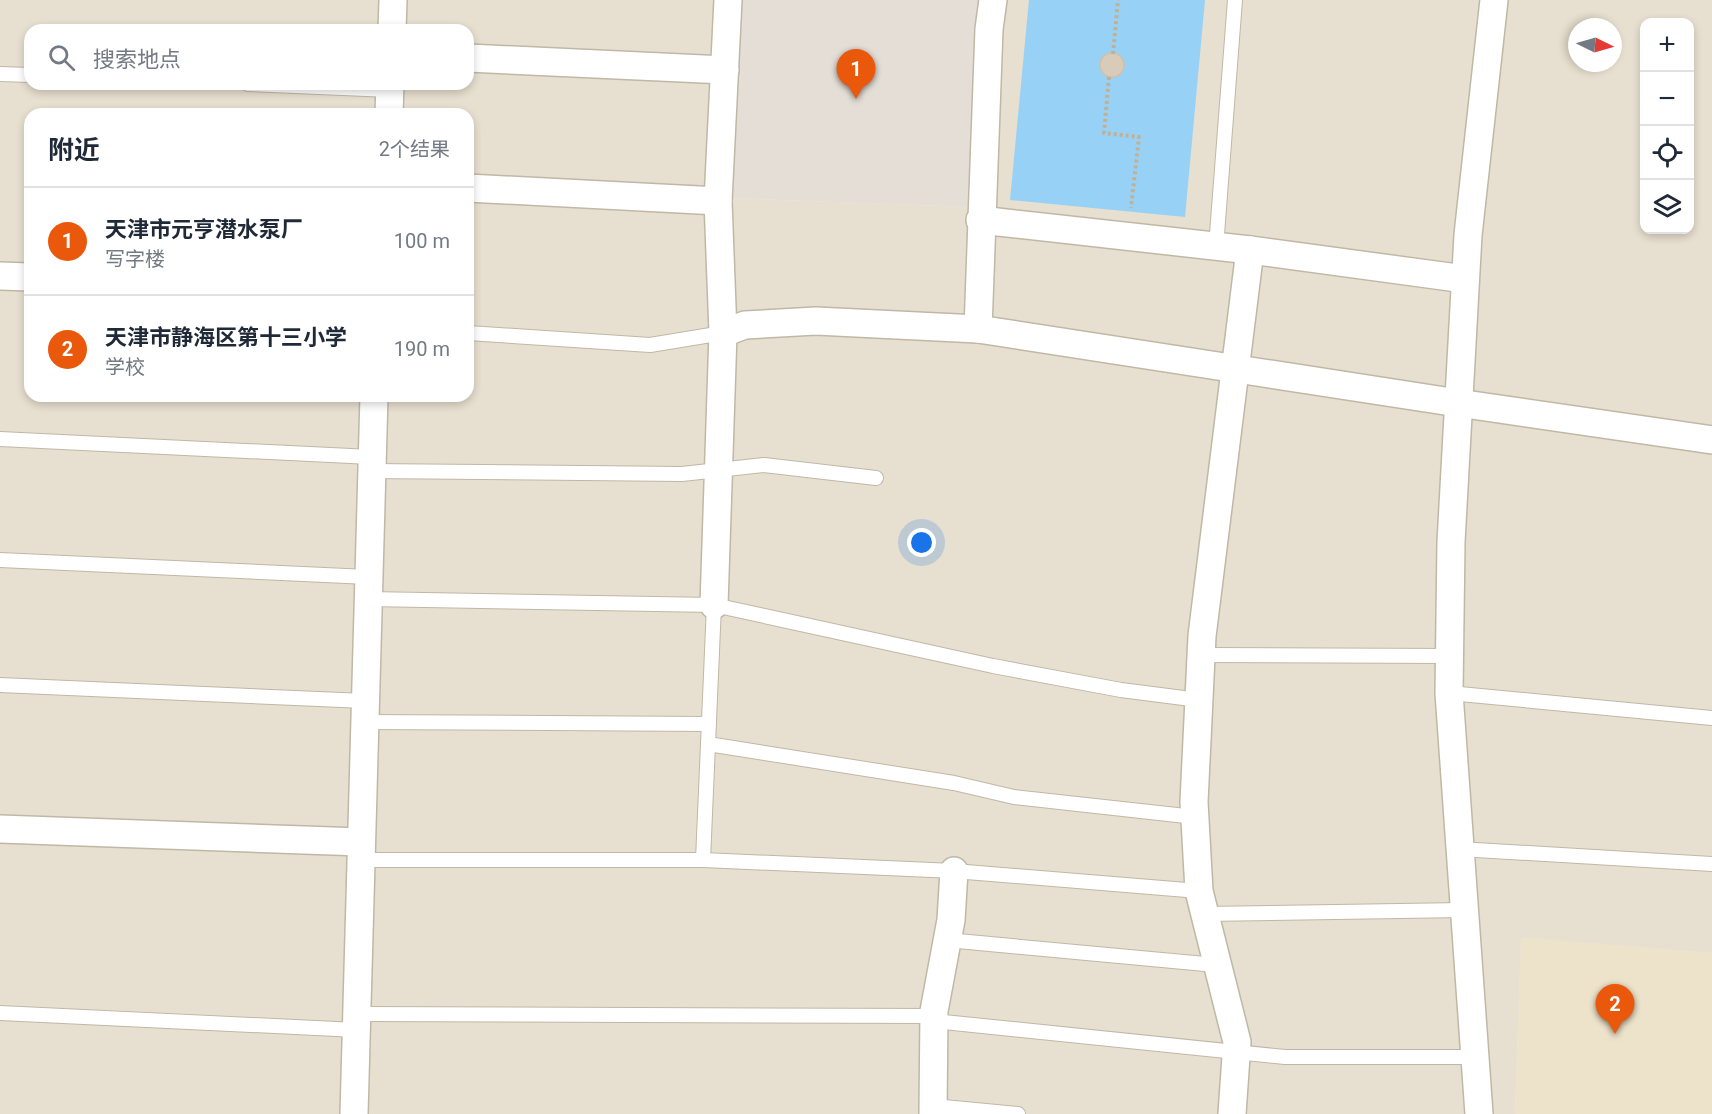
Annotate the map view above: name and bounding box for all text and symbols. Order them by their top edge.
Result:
north arrow [1568,18,1622,72]
map controls [1640,18,1694,234]
button: + [1640,18,1694,72]
search box [24,24,474,90]
icon: search [45,41,78,74]
text: 搜索地点 [93,47,181,72]
pin: 1 [836,50,876,99]
button: − [1640,72,1694,126]
button: locate [1640,126,1694,180]
text: 附近 [48,135,100,165]
text: 2个结果 [379,137,450,161]
button: layers [1640,180,1694,234]
text: 天津市元亨潜水泵厂 [105,217,303,242]
text: 1 [62,229,73,253]
text: 100 m [394,229,450,253]
text: 写字楼 [105,247,165,271]
text: 天津市静海区第十三小学 [105,325,347,350]
text: 2 [62,337,73,361]
text: 190 m [394,337,450,361]
text: 学校 [105,355,145,379]
your location [907,528,936,557]
pin: 2 [1596,984,1634,1034]

